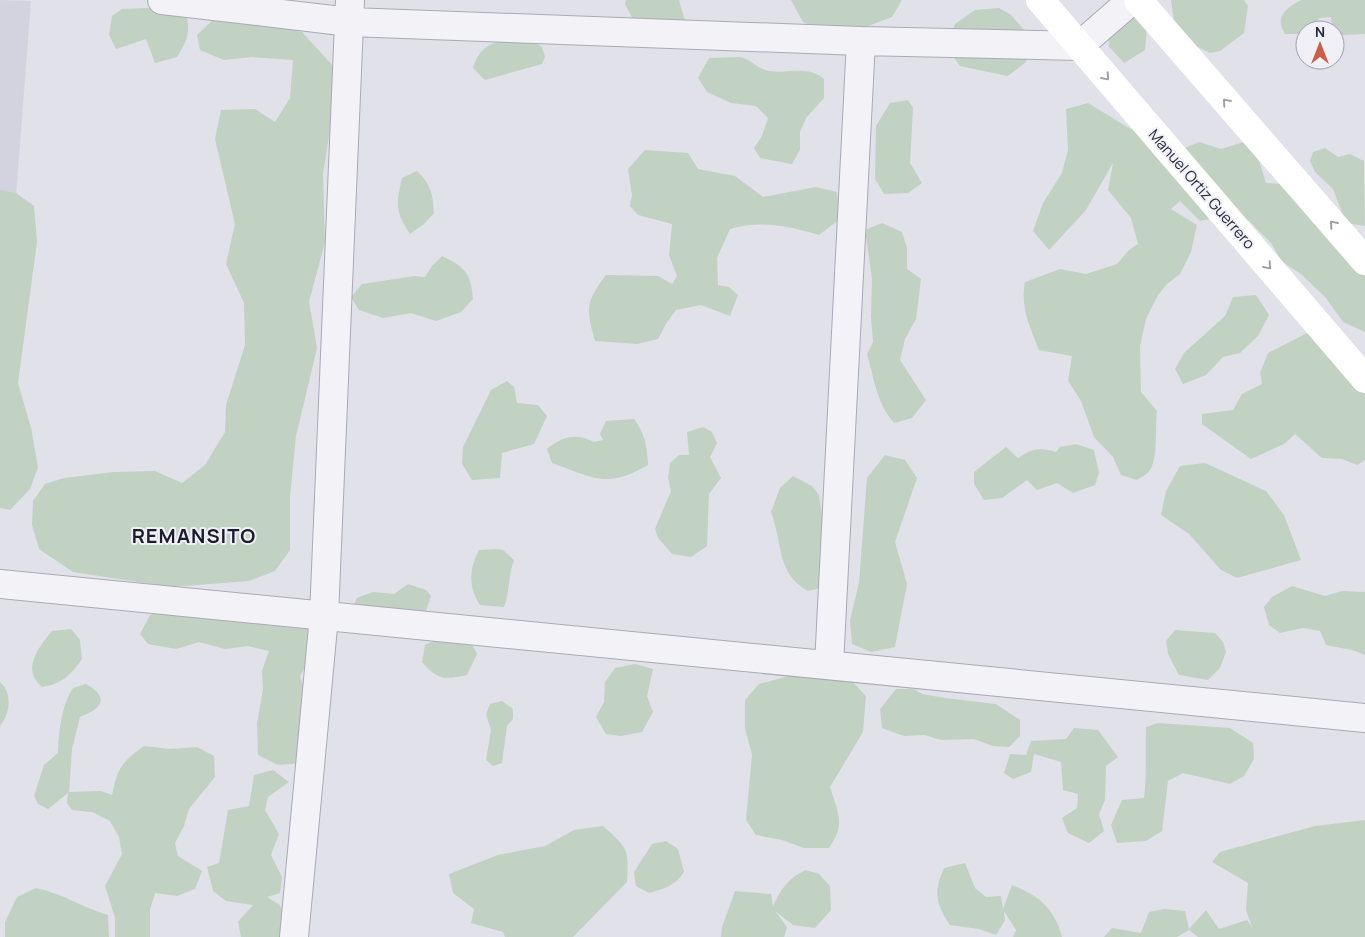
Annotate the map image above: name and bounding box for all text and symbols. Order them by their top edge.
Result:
north arrow [1295,20,1345,70]
text: N [1315,22,1325,41]
one-way arrow [1100,71,1109,80]
one-way arrow [1223,98,1232,107]
street label: Manuel Ortiz Guerrero [1144,125,1260,254]
one-way arrow [1330,221,1339,230]
one-way arrow [1263,261,1272,270]
district label: REMANSITO [132,522,256,549]

